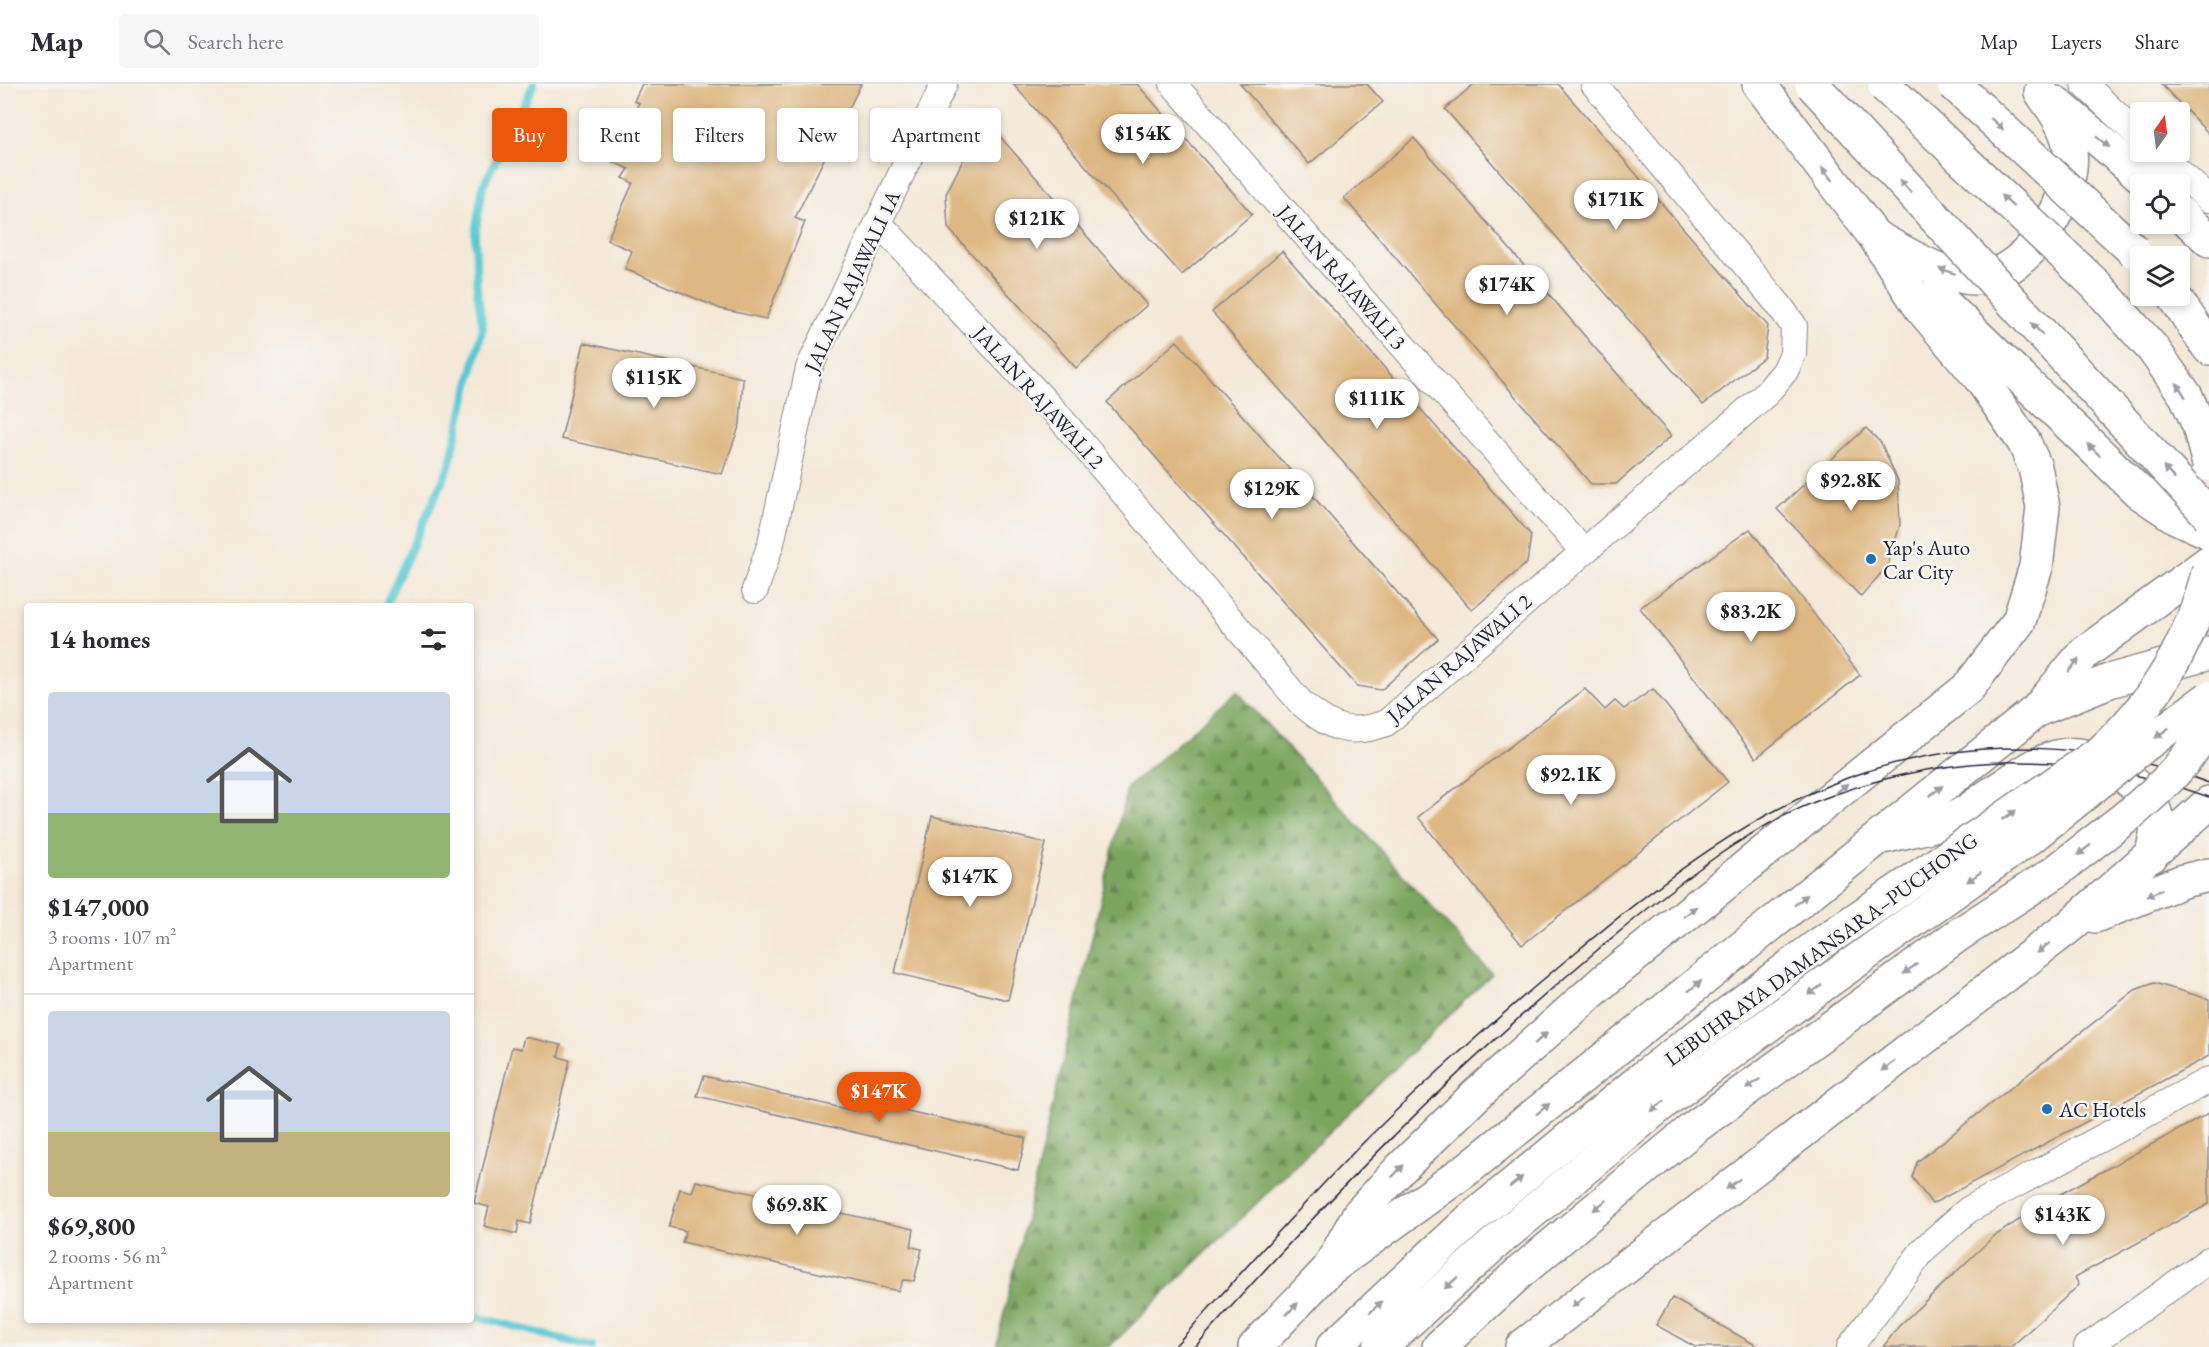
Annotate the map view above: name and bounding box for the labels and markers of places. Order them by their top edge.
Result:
pin: $154K [1101,114,1185,165]
pin: $171K [1574,180,1658,231]
pin: $121K [995,199,1079,250]
pin: $174K [1465,265,1549,316]
pin: $115K [612,358,696,409]
pin: $111K [1335,379,1419,430]
pin: $92.8K [1802,461,1900,512]
pin: $129K [1230,469,1314,520]
place label: Yap's Auto Car City [1883,534,1970,585]
marker: Yap's Auto Car City [1864,552,1878,566]
pin: $83.2K [1702,592,1800,643]
pin: $92.1K [1522,755,1620,806]
pin: $147K [928,857,1012,908]
pin: $147K [837,1072,921,1123]
place label: AC Hotels [2058,1096,2146,1123]
marker: AC Hotels [2040,1102,2054,1116]
pin: $69.8K [748,1185,846,1236]
pin: $143K [2021,1195,2105,1246]

